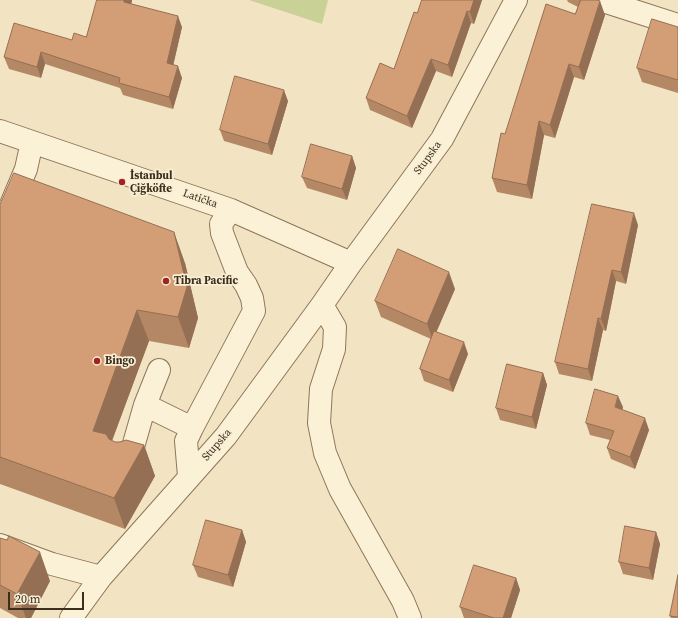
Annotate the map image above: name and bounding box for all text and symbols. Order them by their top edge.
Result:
street label: Stupska [411,139,445,177]
place label: İstanbul Çiğköfte [130,169,173,195]
marker: İstanbul Çiğköfte [117,177,127,187]
street label: Latička [181,187,219,211]
place label: Tibra Pacific [174,274,238,288]
marker: Tibra Pacific [161,276,171,286]
place label: Bingo [105,354,134,368]
marker: Bingo [92,356,102,366]
street label: Stupska [200,426,234,464]
scale bar [10,584,86,610]
text: 20 m [15,591,41,607]

